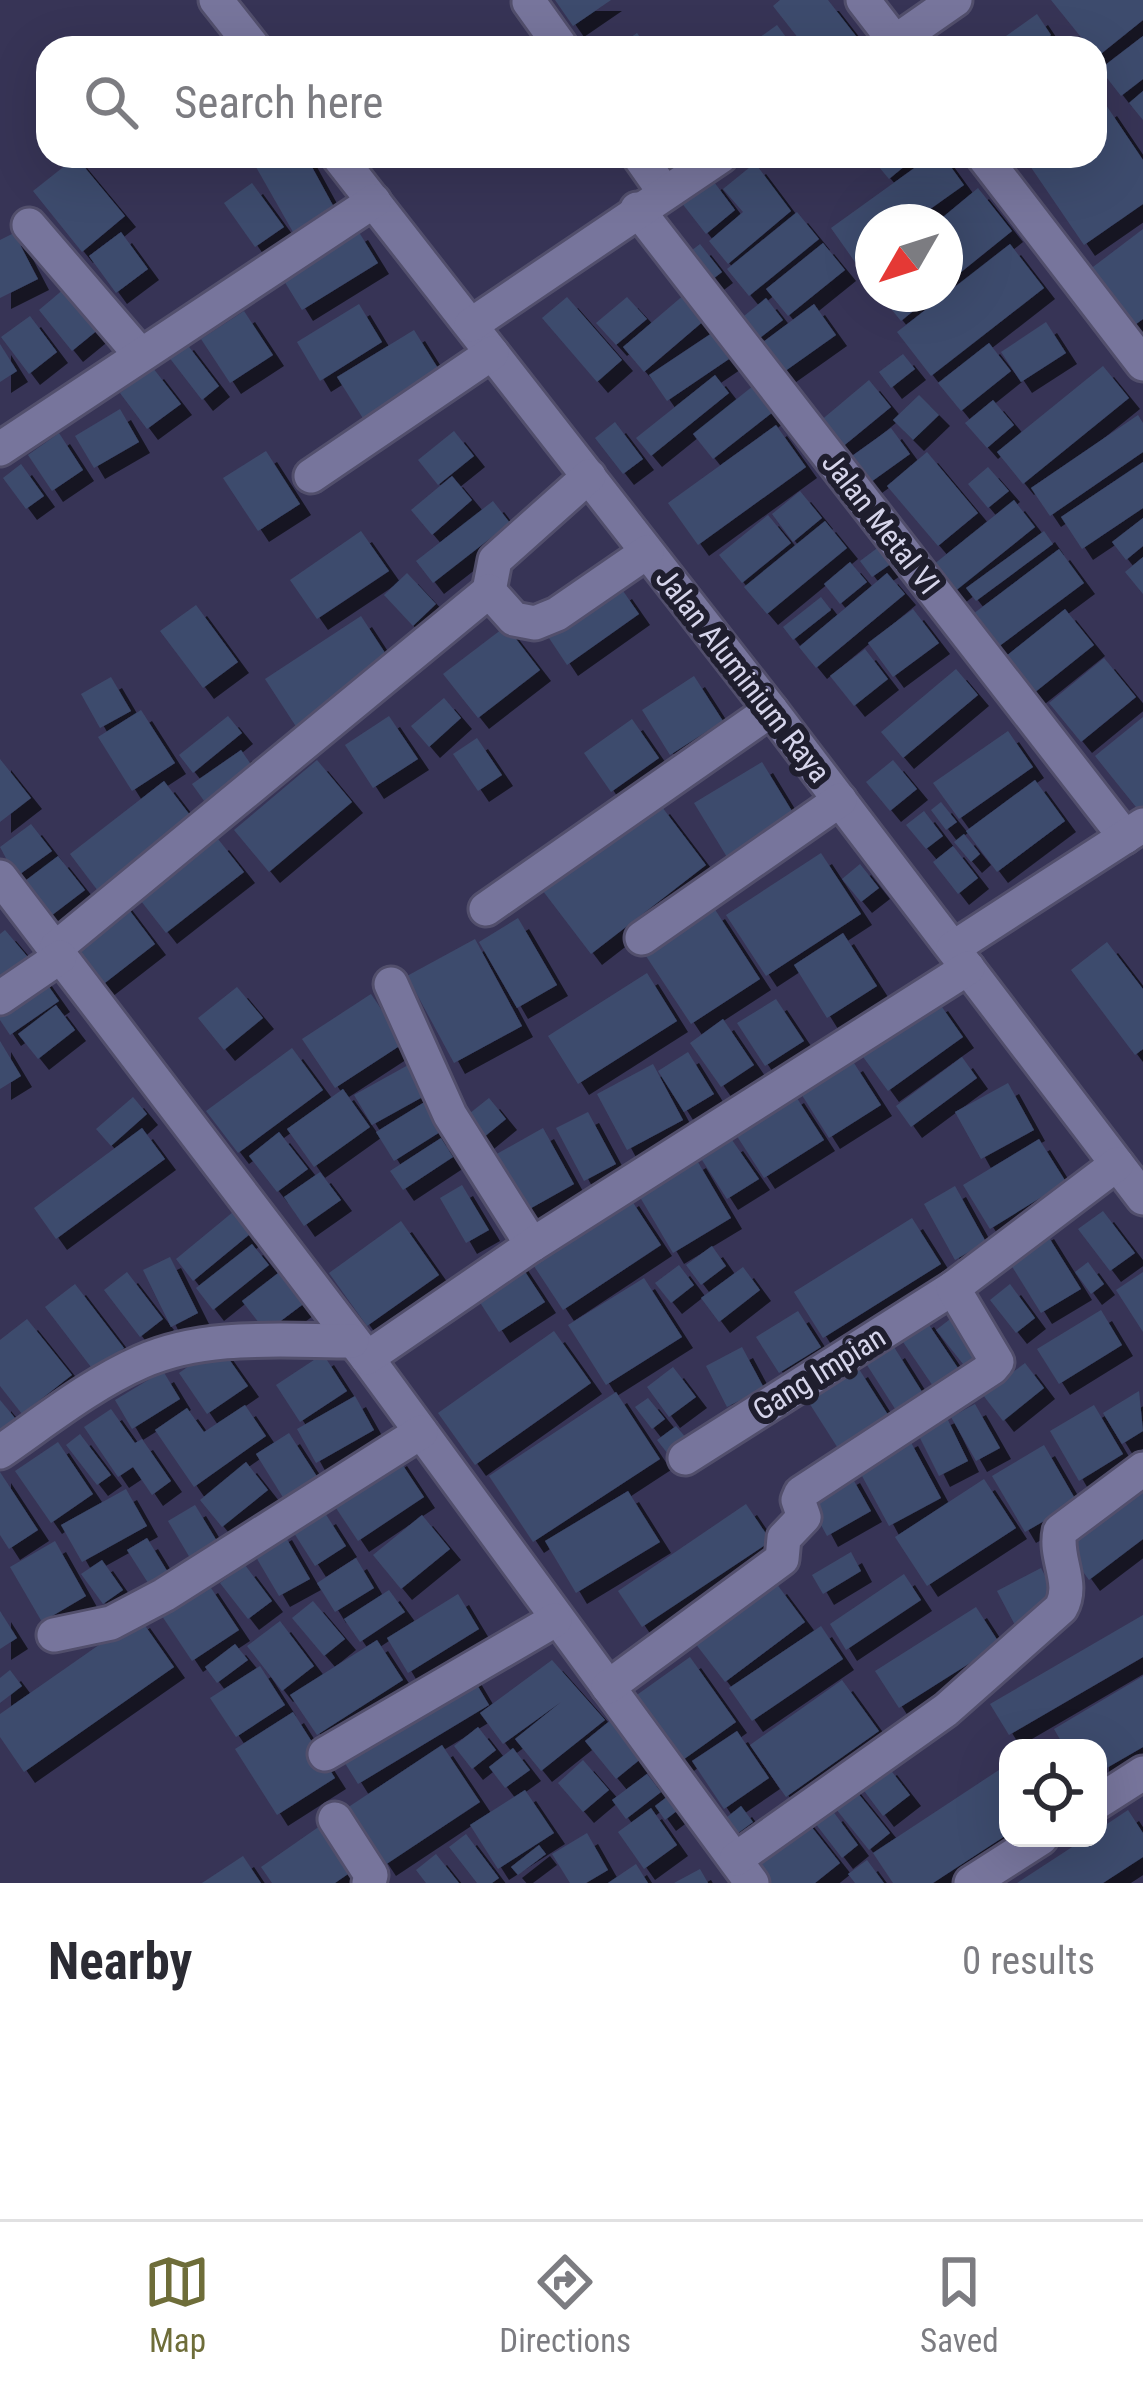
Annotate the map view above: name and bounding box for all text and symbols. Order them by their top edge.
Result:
search box [36,36,1107,168]
icon: search [78,69,144,135]
text: Search here [174,76,383,129]
north arrow [855,204,963,312]
street label: Jalan Metal VI [815,445,947,601]
street label: Jalan Aluminium Raya [649,561,837,789]
street label: Gang Impian [747,1319,891,1427]
map controls [999,1739,1107,1847]
button: locate [999,1739,1107,1847]
text: Nearby [48,1932,192,1991]
text: 0 results [962,1938,1095,1984]
tab: Map [144,2249,210,2360]
tab: Directions [499,2249,631,2360]
tab: Saved [920,2249,999,2360]

